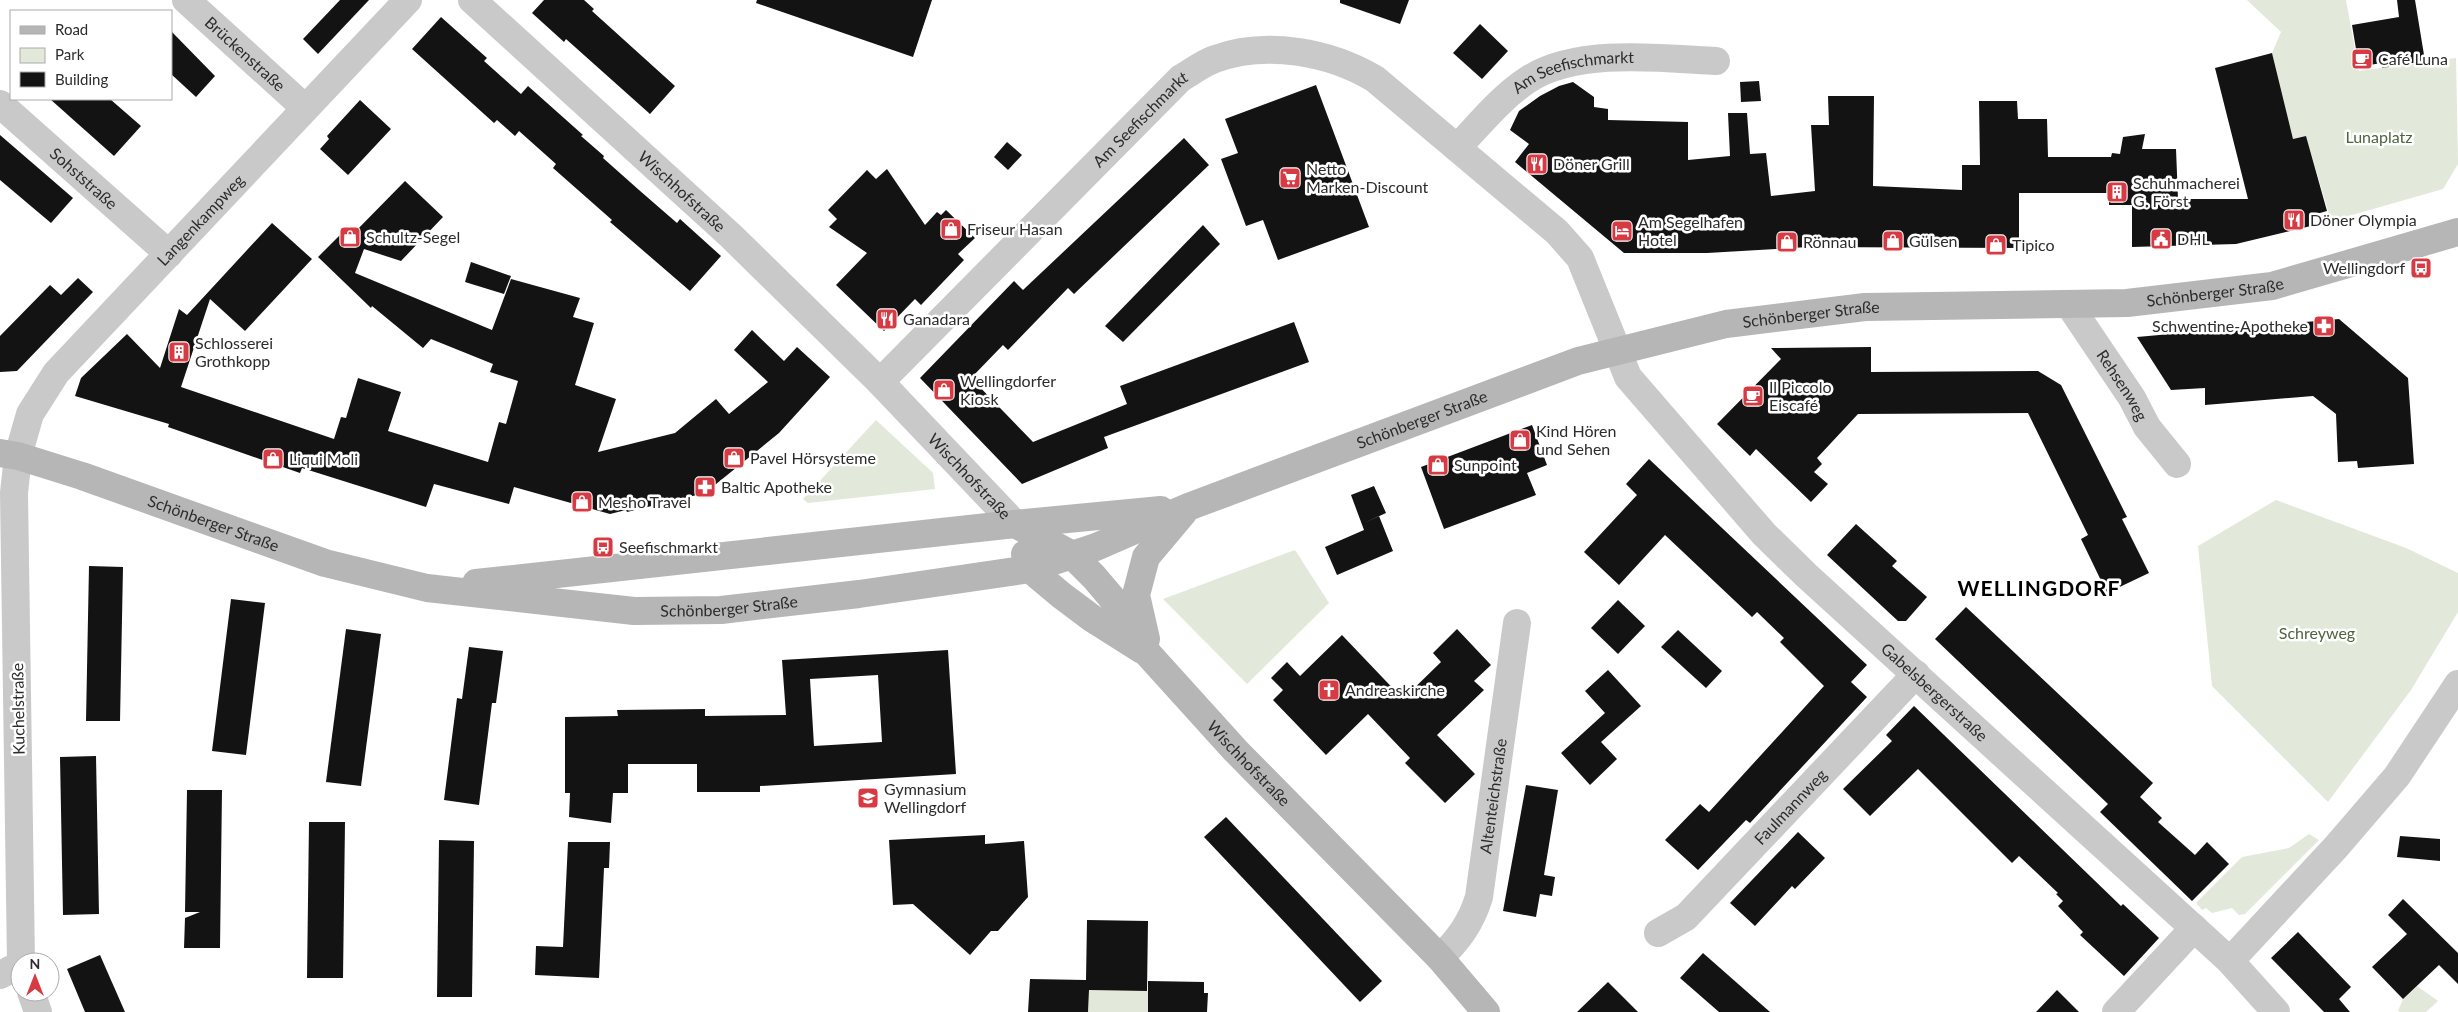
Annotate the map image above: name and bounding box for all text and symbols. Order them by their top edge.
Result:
legend [10,10,172,100]
street label: Brückenstraße [202,12,290,95]
text: Road [55,20,88,38]
text: Park [55,45,85,63]
street label: Am Seefischmarkt [1508,47,1634,97]
cafe icon: Café Luna [2350,47,2374,71]
place label: Café Luna [2378,49,2448,68]
street label: Am Seefischmarkt [1089,66,1191,171]
text: Building [55,70,108,88]
park label: Lunaplatz [2345,127,2413,146]
street label: Sohststraße [47,143,122,213]
street label: Wischhofstraße [635,146,730,235]
restaurant icon: Döner Grill [1525,152,1549,176]
place label: Döner Grill [1553,154,1630,173]
place label: Netto Marken-Discount [1306,159,1428,196]
supermarket icon: Netto Marken-Discount [1278,166,1302,190]
street label: Langenkampweg [153,170,248,269]
place label: Schuhmacherei G. Först [2133,173,2240,210]
building icon: Schuhmacherei G. Först [2105,180,2129,204]
restaurant icon: Döner Olympia [2282,208,2306,232]
place label: Döner Olympia [2310,210,2417,229]
place label: Am Segelhafen Hotel [1638,212,1743,249]
shop icon: Friseur Hasan [939,217,963,241]
place label: Friseur Hasan [967,219,1063,238]
hotel icon: Am Segelhafen Hotel [1610,219,1634,243]
shop icon: Schultz-Segel [338,225,362,249]
place label: Schultz-Segel [366,227,460,246]
public building icon: DHL [2149,227,2173,251]
shop icon: Gülsen [1881,229,1905,253]
place label: DHL [2177,229,2210,248]
shop icon: Rönnau [1775,230,1799,254]
place label: Gülsen [1909,231,1958,250]
place label: Rönnau [1803,232,1856,251]
shop icon: Tipico [1984,233,2008,257]
place label: Tipico [2012,235,2055,254]
bus stop icon: Wellingdorf [2409,256,2433,280]
place label: Wellingdorf [2323,258,2405,277]
street label: Schönberger Straße [2145,273,2286,310]
street label: Schönberger Straße [1741,297,1880,331]
restaurant icon: Ganadara [875,307,899,331]
place label: Ganadara [903,309,970,328]
pharmacy icon: Schwentine-Apotheke [2312,314,2336,338]
place label: Schwentine-Apotheke [2152,316,2308,335]
place label: Schlosserei Grothkopp [195,333,273,370]
building icon: Schlosserei Grothkopp [167,340,191,364]
street label: Rehsenweg [2093,346,2152,424]
place label: Wellingdorfer Kiosk [960,371,1056,408]
place label: Il Piccolo Eiscafé [1769,377,1832,414]
shop icon: Wellingdorfer Kiosk [932,378,956,402]
cafe icon: Il Piccolo Eiscafé [1741,384,1765,408]
street label: Schönberger Straße [1354,386,1490,452]
place label: Kind Hören und Sehen [1536,421,1616,458]
shop icon: Kind Hören und Sehen [1508,428,1532,452]
street label: Wischhofstraße [925,429,1015,523]
shop icon: Pavel Hörsysteme [722,446,746,470]
shop icon: Liqui Moli [261,447,285,471]
place label: Pavel Hörsysteme [750,448,876,467]
place label: Liqui Moli [289,449,358,468]
shop icon: Sunpoint [1426,453,1450,477]
place label: Sunpoint [1454,455,1517,474]
pharmacy icon: Baltic Apotheke [693,475,717,499]
place label: Baltic Apotheke [721,477,832,496]
street label: Schönberger Straße [146,490,282,555]
shop icon: Mesho Travel [570,490,594,514]
place label: Mesho Travel [598,492,691,511]
bus stop icon: Seefischmarkt [591,535,615,559]
place label: Seefischmarkt [619,537,718,556]
district label: WELLINGDORF [1958,575,2120,600]
street label: Schönberger Straße [660,591,799,620]
park label: Schreyweg [2279,623,2355,642]
street label: Gabelsbergerstraße [1878,638,1992,745]
street label: Kuchelstraße [7,663,28,755]
church icon: Andreaskirche [1317,678,1341,702]
place label: Andreaskirche [1345,680,1445,699]
street label: Wischhofstraße [1204,716,1295,810]
street label: Altenteichstraße [1475,737,1510,855]
street label: Faulmannweg [1750,765,1830,848]
place label: Gymnasium Wellingdorf [884,779,967,816]
school or university icon: Gymnasium Wellingdorf [856,786,880,810]
north arrow [10,952,60,1002]
text: N [30,955,40,972]

